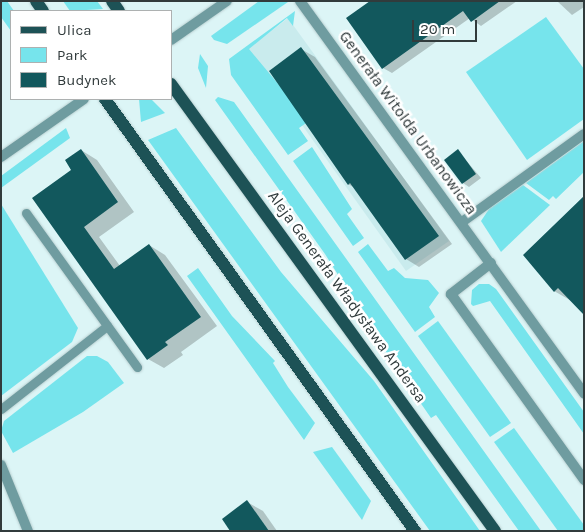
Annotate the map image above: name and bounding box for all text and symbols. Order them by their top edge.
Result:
legend [10,10,172,100]
scale bar [415,10,480,42]
text: 20 m [420,20,455,38]
text: Ulica [57,21,91,39]
street label: Generała Witolda Urbanowicza [335,27,481,219]
text: Park [57,46,87,64]
text: Budynek [57,71,116,89]
street label: Aleja Generała Władysława Andersa [264,187,430,407]

